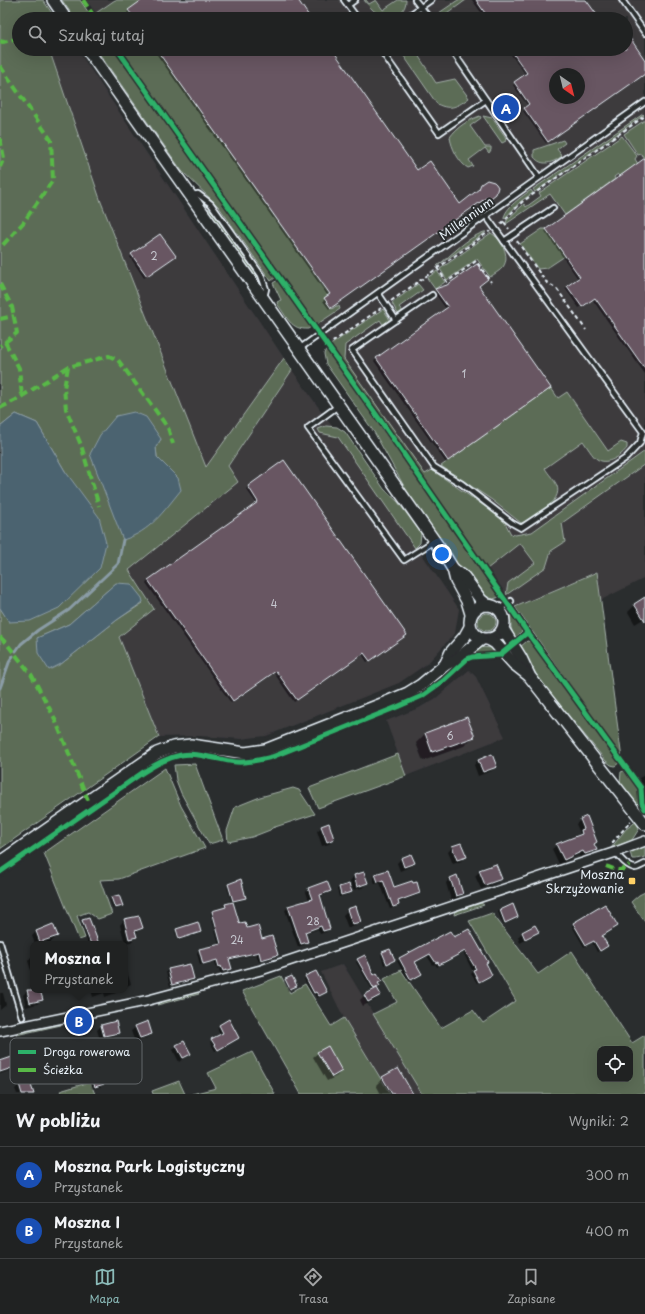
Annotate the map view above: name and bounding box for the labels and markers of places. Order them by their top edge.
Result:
pin: A [493,93,519,123]
place label: Moszna Skrzyżowanie [545,865,625,897]
marker: Moszna Skrzyżowanie [627,876,637,886]
pin: B [66,1006,92,1036]

